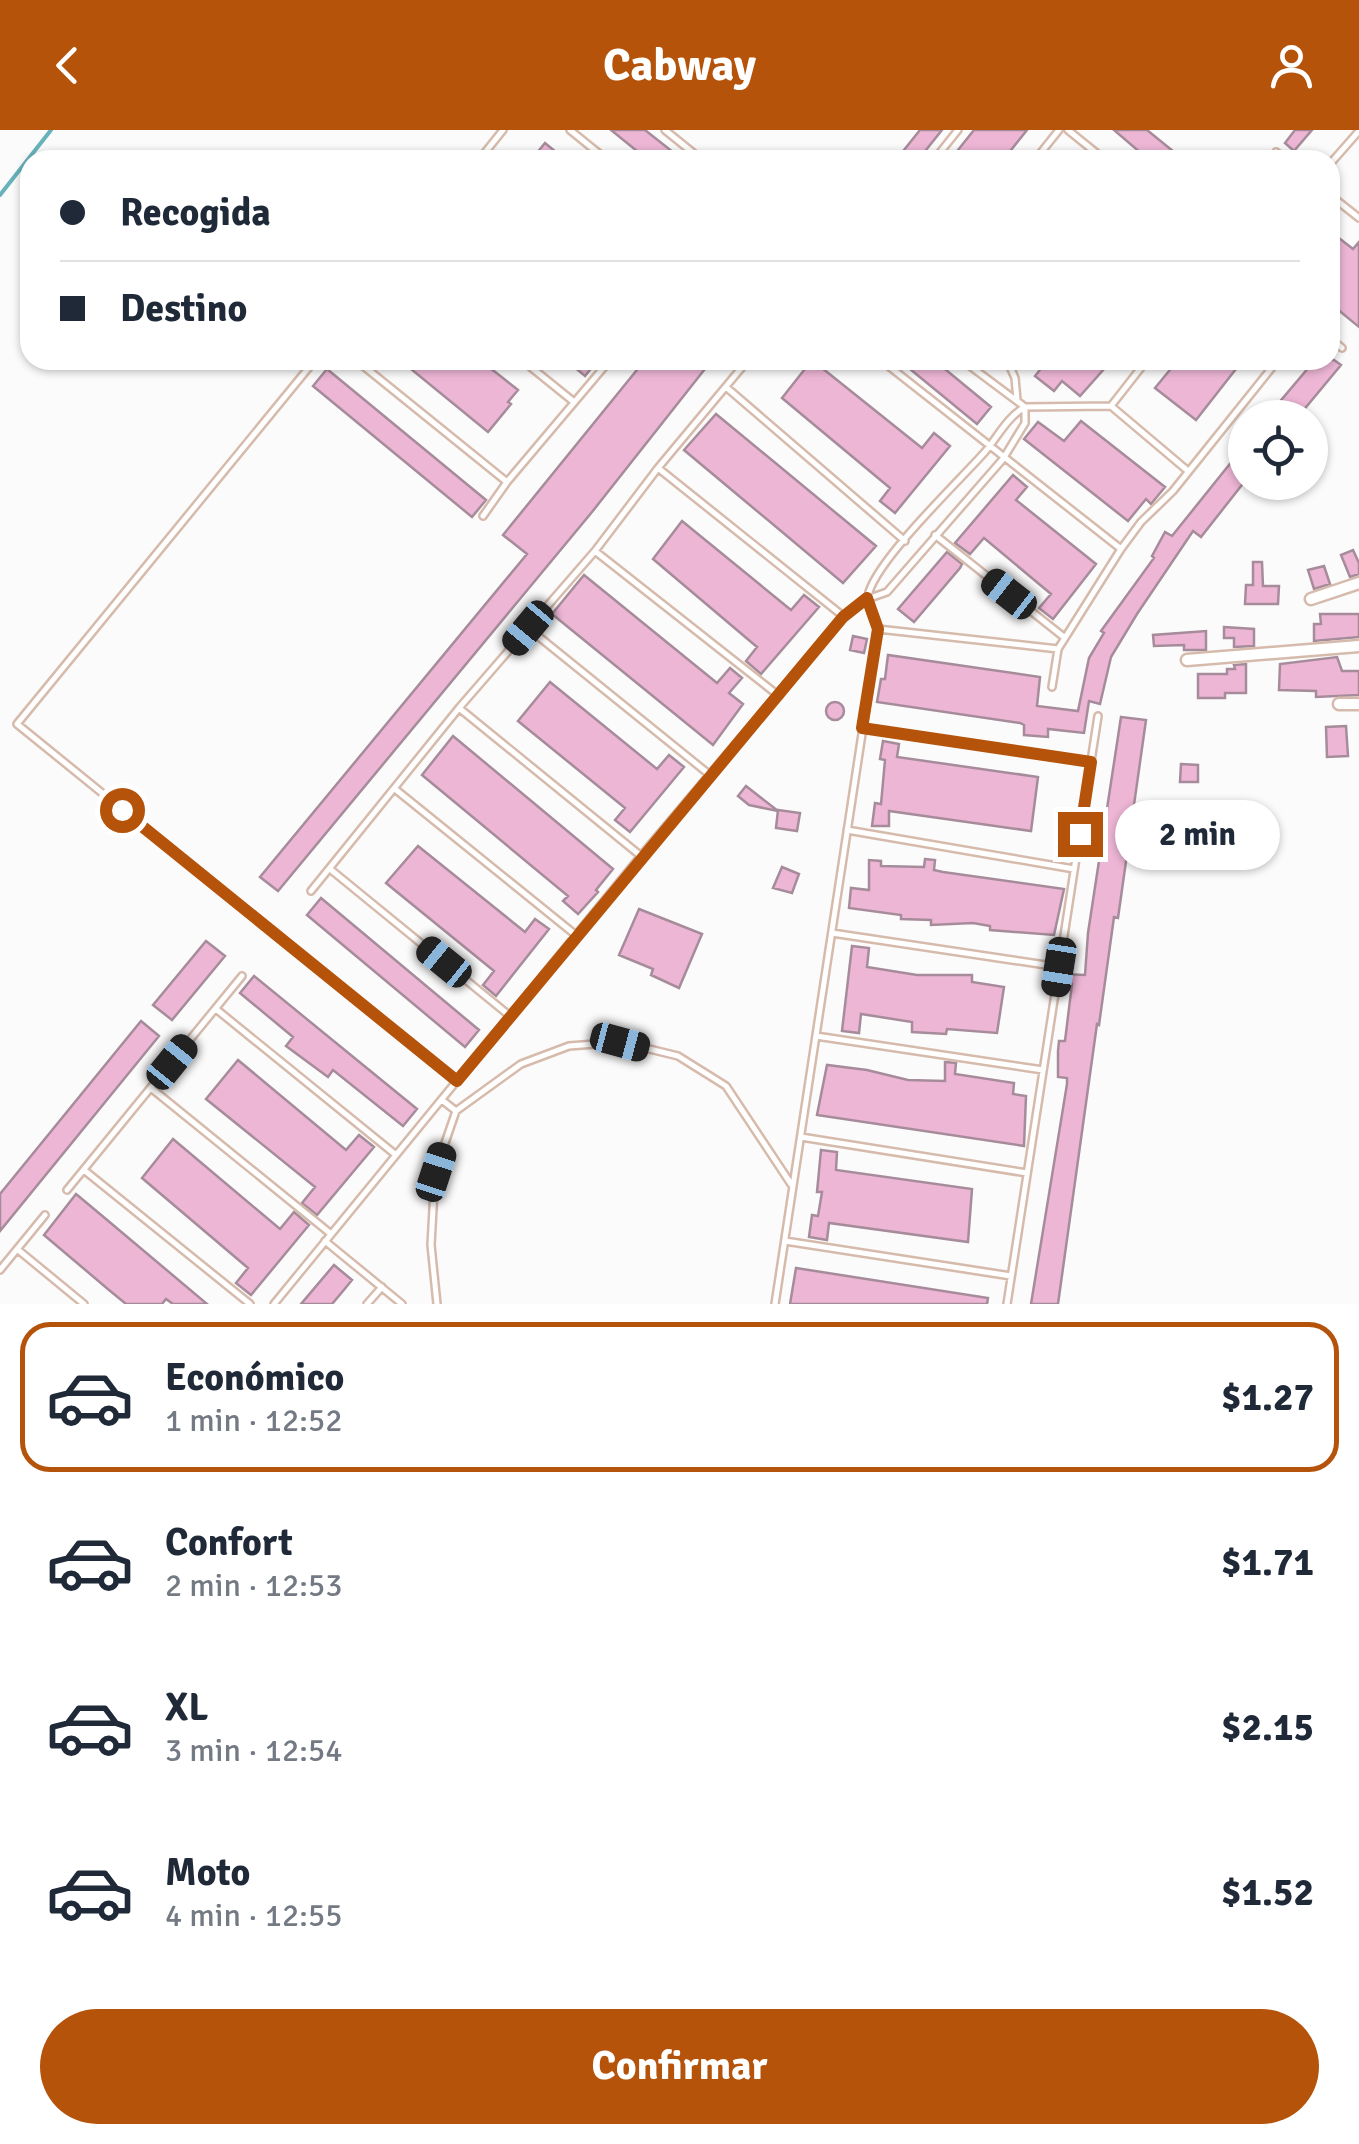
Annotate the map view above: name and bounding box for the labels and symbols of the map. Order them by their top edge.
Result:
car [976,564,1042,624]
car [497,595,559,661]
route start [100,788,145,833]
callout: 2 min [1115,799,1280,869]
route end [1058,812,1103,857]
car [411,931,477,993]
car [1039,935,1079,999]
car [587,1020,653,1064]
car [141,1029,203,1095]
car [412,1139,460,1205]

